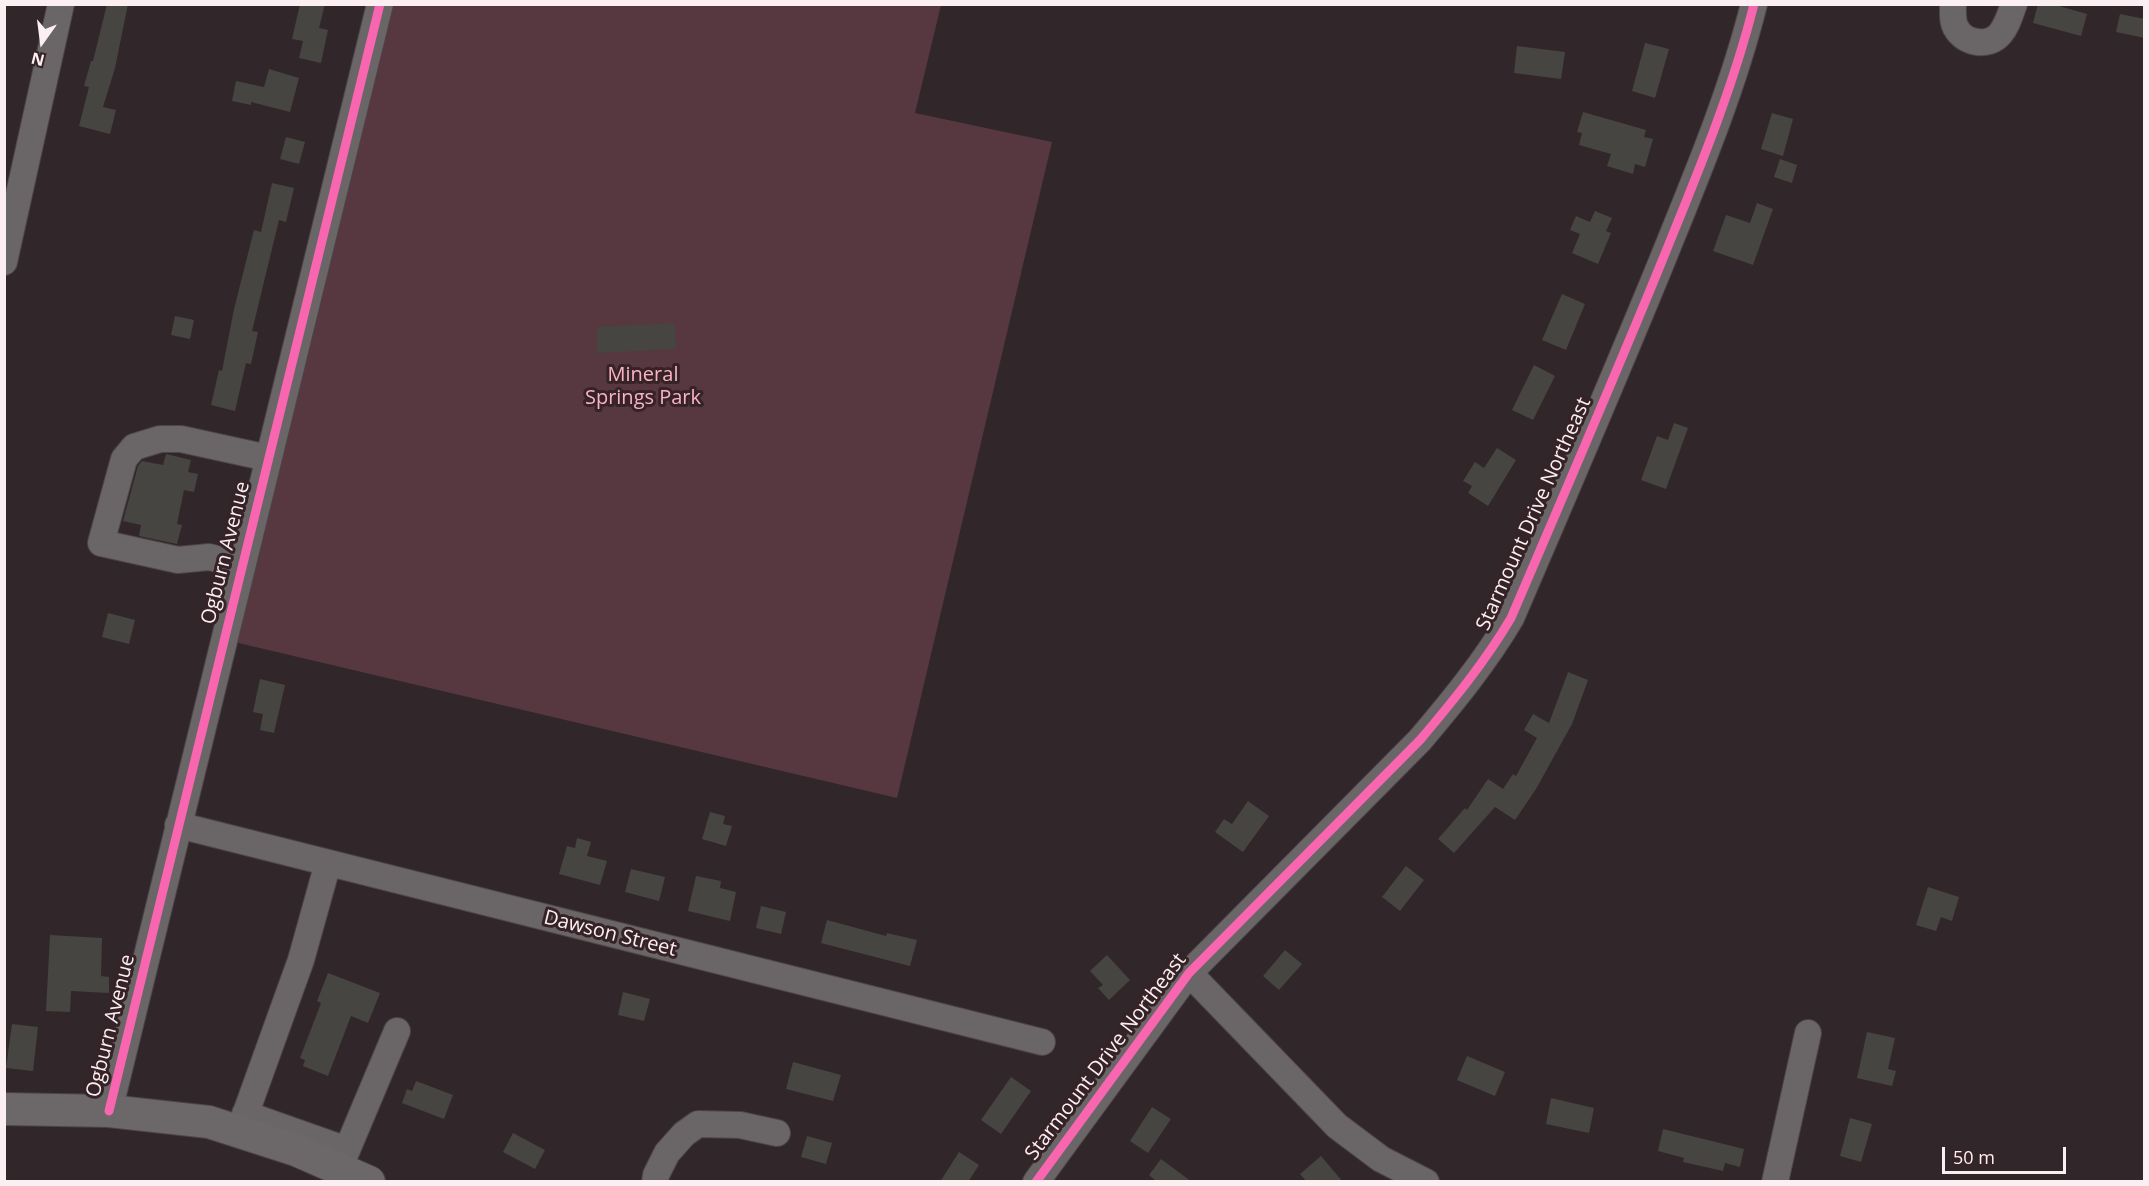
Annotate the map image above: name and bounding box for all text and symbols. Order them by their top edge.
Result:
north arrow [12,12,72,72]
text: N [29,47,47,72]
park label: Mineral Springs Park [585,363,701,410]
street label: Starmount Drive Northeast [1472,394,1596,634]
street label: Ogburn Avenue [197,479,255,627]
street label: Dawson Street [541,906,679,962]
street label: Starmount Drive Northeast [1020,949,1192,1165]
street label: Ogburn Avenue [82,952,140,1100]
scale bar [1945,1135,2070,1173]
text: 50 m [1953,1145,1995,1169]

